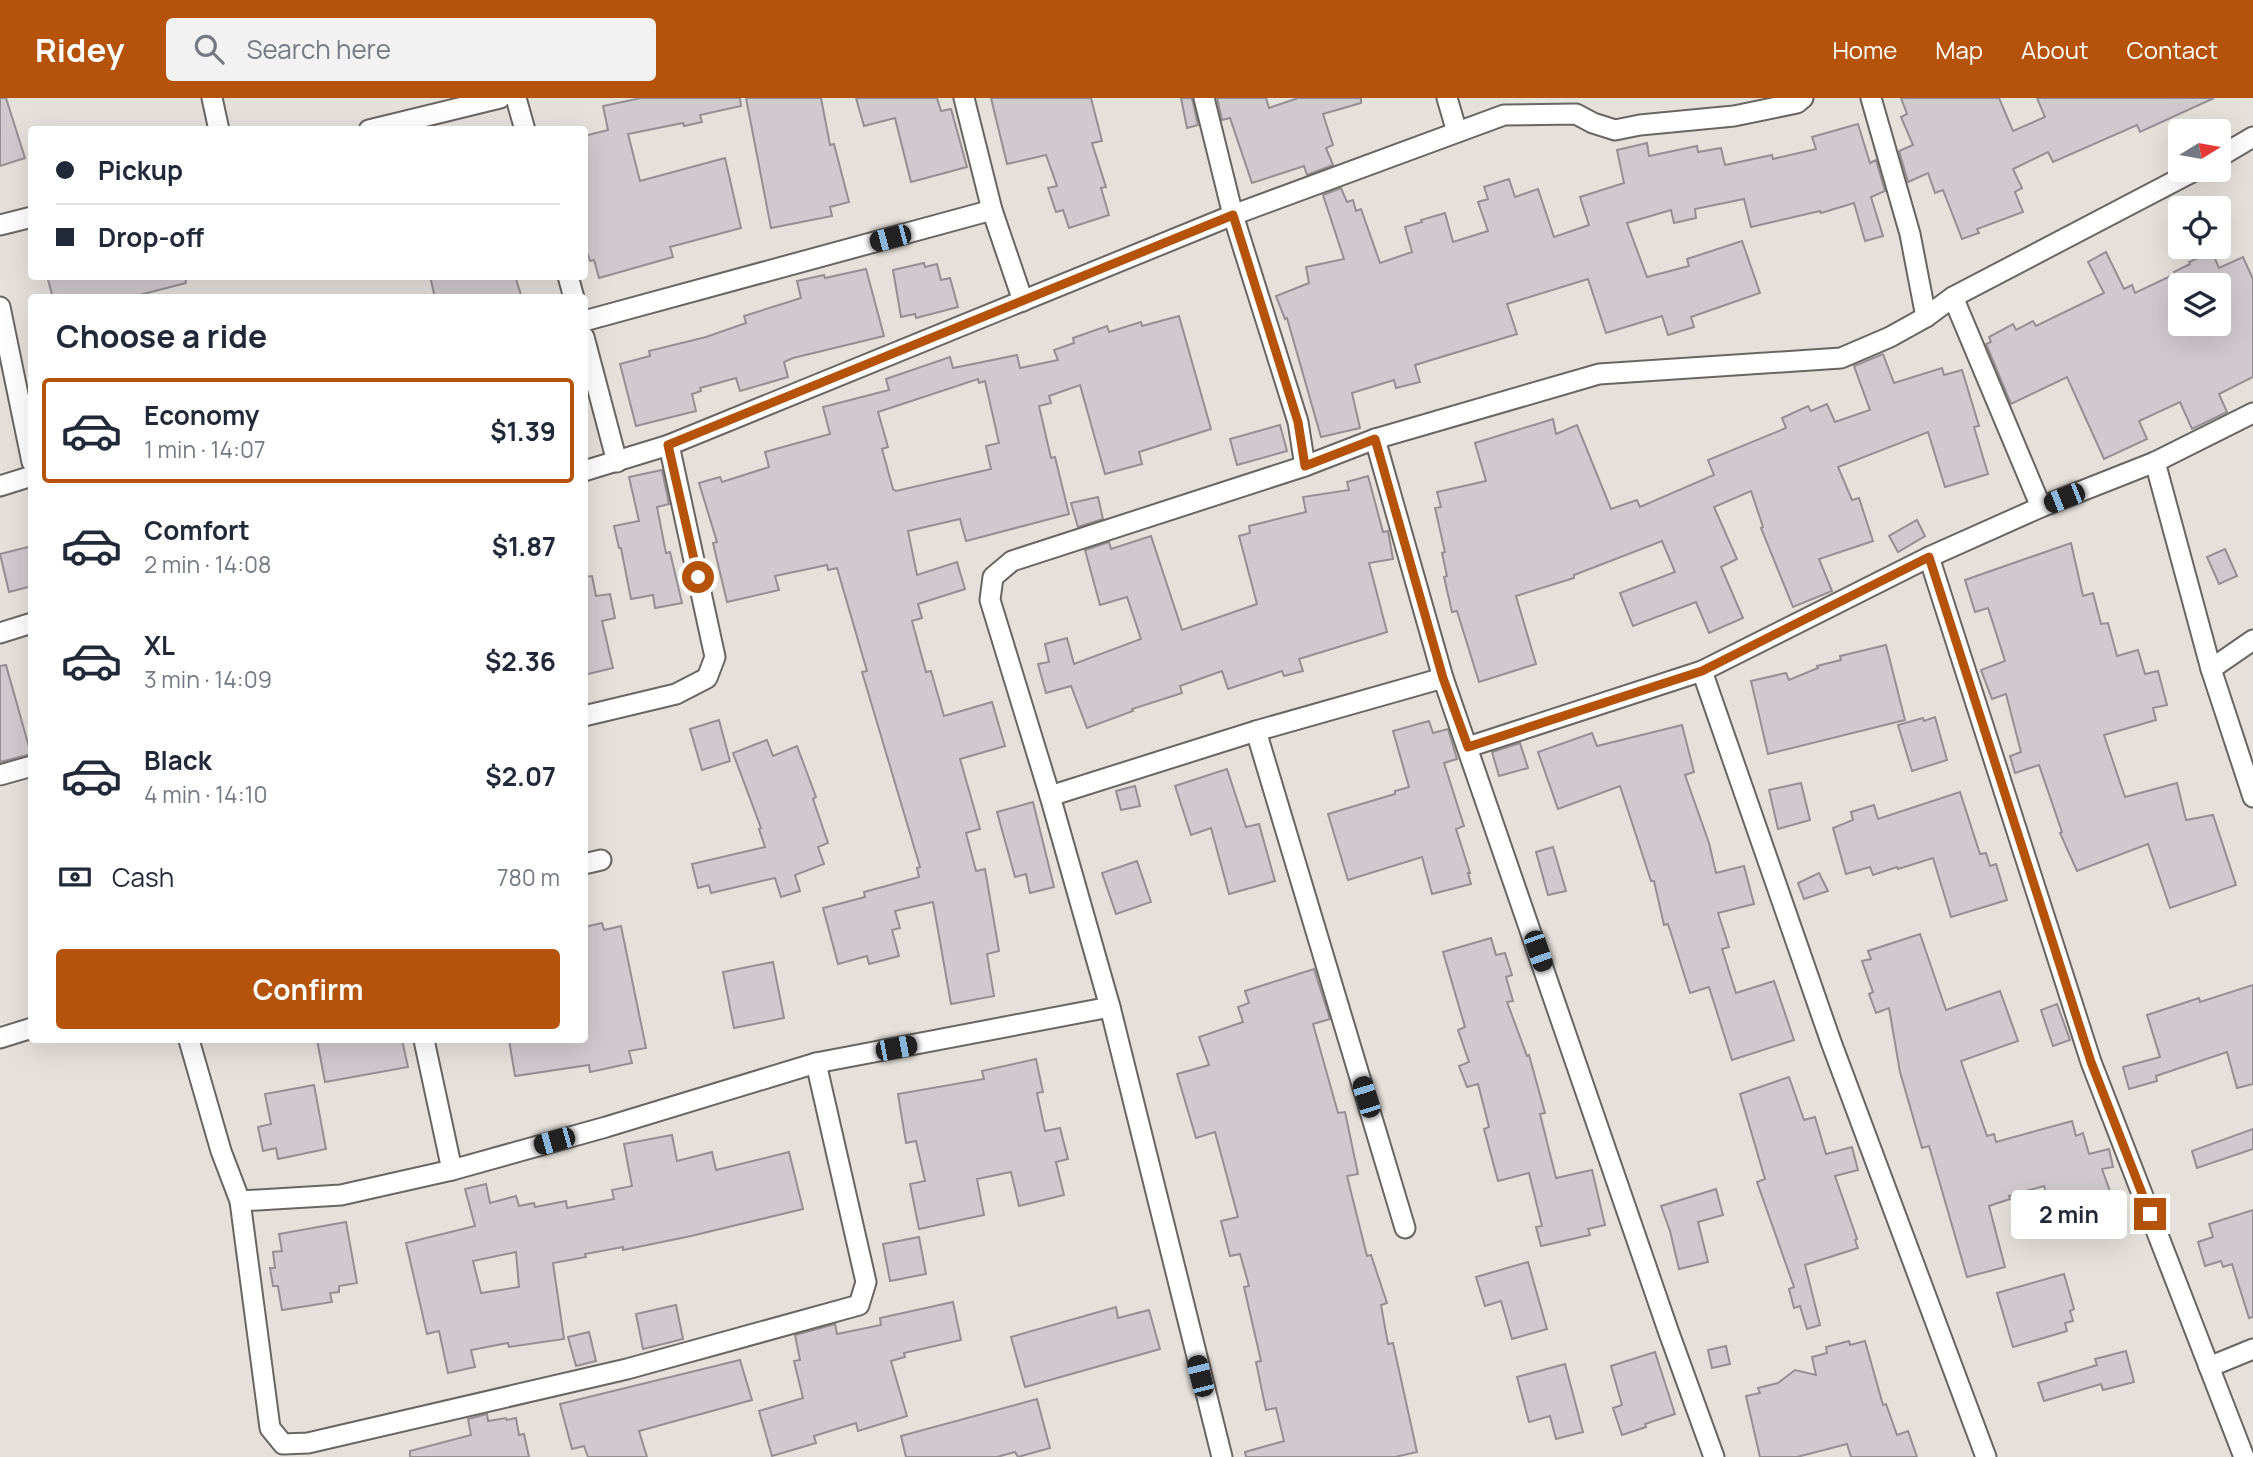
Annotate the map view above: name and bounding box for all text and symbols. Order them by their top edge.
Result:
search box [166,18,656,81]
text: Ridey [35,27,124,72]
icon: search [190,30,228,68]
text: Search here [246,31,391,67]
text: Home [1832,33,1897,66]
text: Map [1935,33,1983,66]
text: About [2021,33,2089,66]
text: Contact [2127,33,2218,66]
north arrow [2168,119,2231,182]
map controls [2168,119,2231,336]
text: Pickup [98,152,183,188]
button: locate [2168,196,2231,259]
text: Drop-off [98,219,204,255]
car [867,222,914,254]
button: layers [2168,273,2231,336]
text: Choose a ride [56,314,267,358]
text: Economy [144,397,259,433]
icon: car [60,399,123,462]
text: $1.39 [490,413,556,449]
text: 1 min · 14:07 [144,433,266,465]
car [2041,480,2088,516]
text: Comfort [144,512,250,548]
icon: car [60,514,123,577]
text: $1.87 [492,528,556,564]
text: 2 min · 14:08 [144,548,271,580]
route start [682,561,714,593]
text: XL [144,627,175,663]
icon: car [60,629,123,692]
text: $2.36 [485,643,556,679]
text: 3 min · 14:09 [144,663,272,695]
text: Black [144,742,212,778]
icon: car [60,744,123,807]
text: $2.07 [485,758,556,794]
text: 4 min · 14:10 [144,778,268,810]
icon: cash [56,858,94,896]
text: Cash [112,859,174,895]
text: 780 m [497,861,560,893]
car [1522,928,1555,974]
button: Confirm [56,949,560,1029]
car [874,1034,919,1062]
car [1350,1074,1383,1120]
car [531,1125,578,1157]
callout: 2 min [2010,1190,2126,1238]
text: 2 min [2039,1198,2099,1230]
route end [2134,1198,2166,1230]
car [1185,1353,1216,1399]

